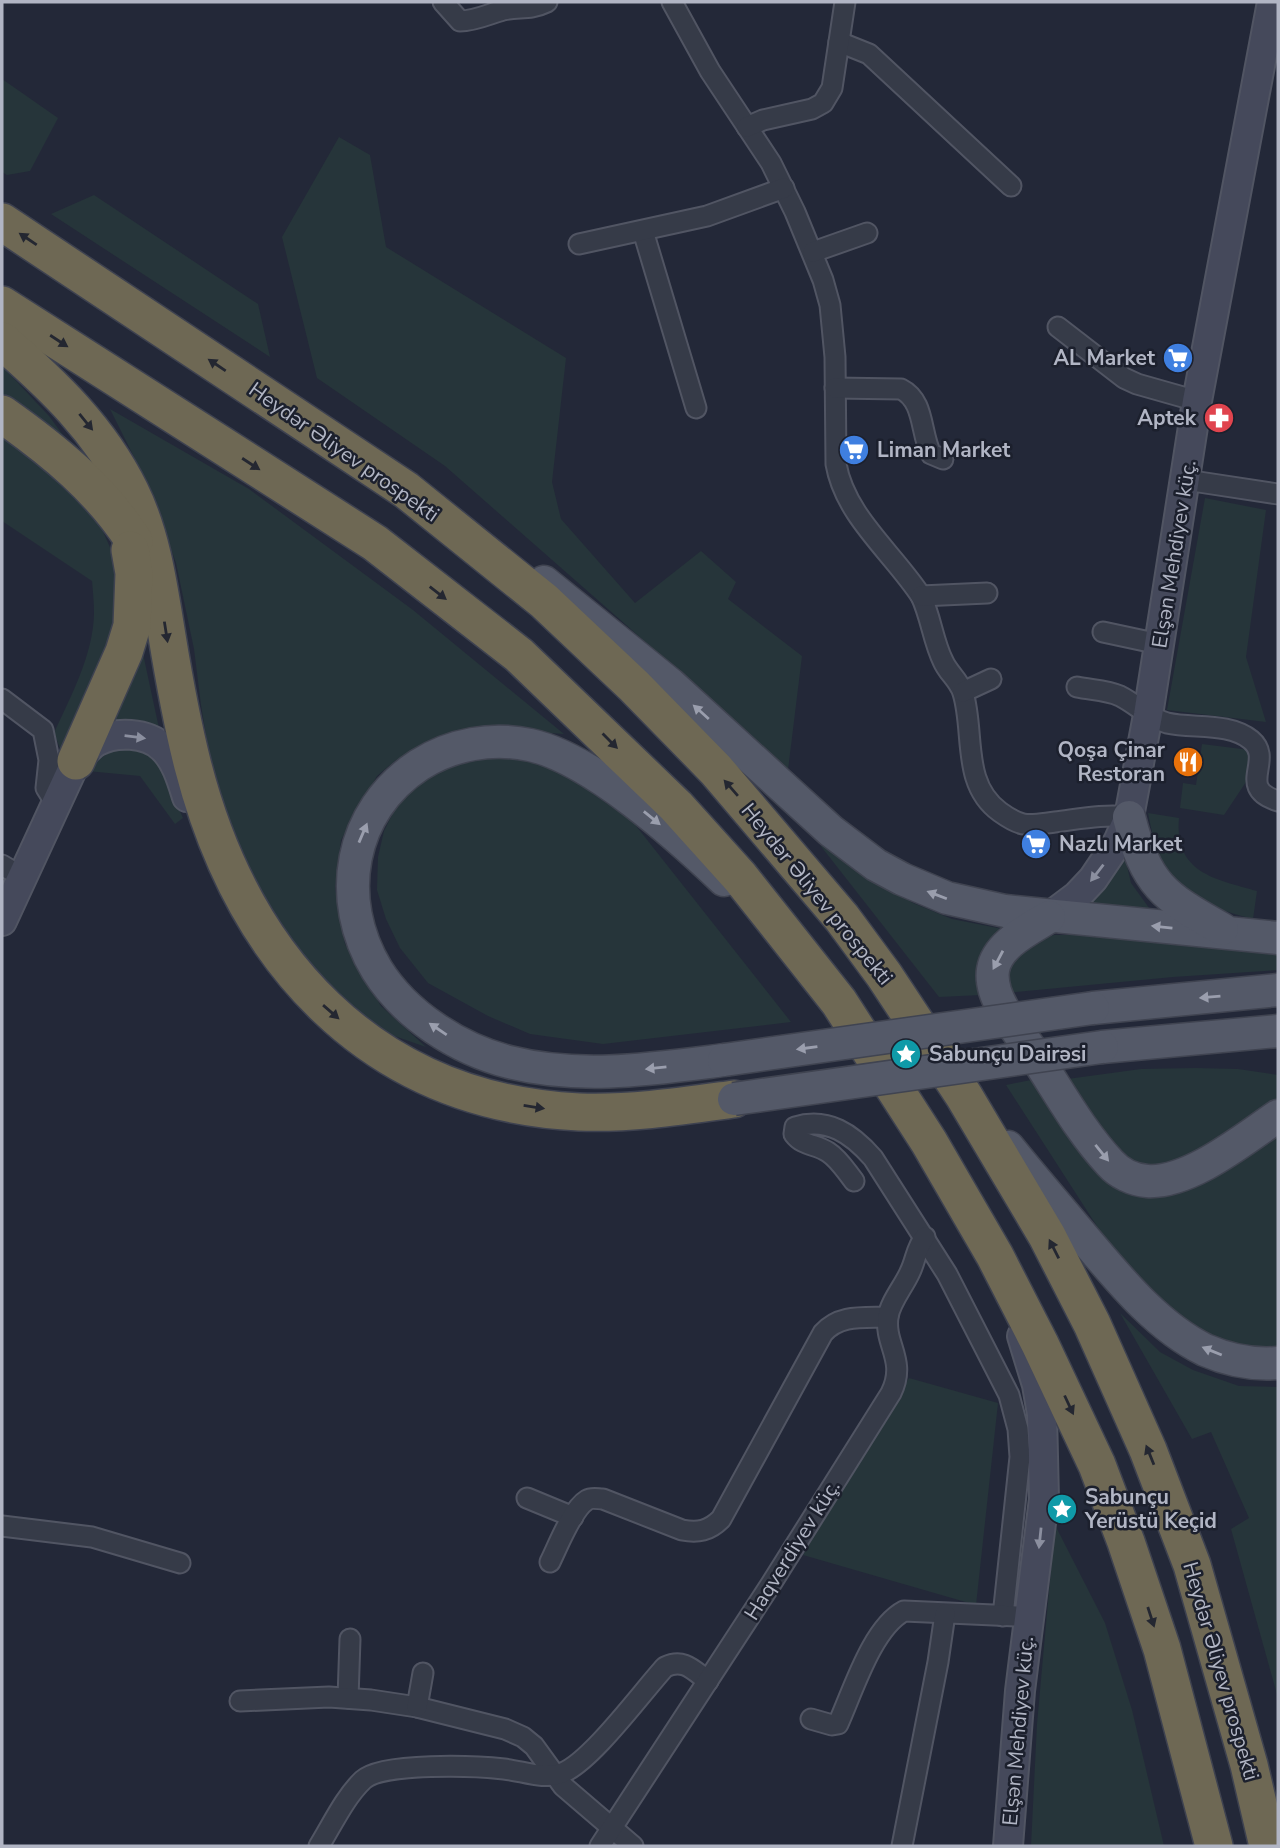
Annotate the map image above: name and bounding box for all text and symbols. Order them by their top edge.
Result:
one-way arrow [18,233,37,246]
one-way arrow [50,335,69,348]
supermarket icon: AL Market [1161,341,1195,375]
place label: AL Market [1054,344,1156,372]
one-way arrow [207,358,227,371]
street label: Heydər Əliyev prospekti [243,376,445,528]
pharmacy icon: Aptek [1202,401,1236,435]
place label: Aptek [1137,404,1197,432]
one-way arrow [78,414,93,431]
supermarket icon: Liman Market [837,433,871,467]
place label: Liman Market [877,436,1011,464]
one-way arrow [241,457,260,470]
street label: Elşən Mehdiyev küç. [1145,458,1203,650]
one-way arrow [429,585,447,600]
one-way arrow [161,621,172,643]
one-way arrow [692,705,709,720]
one-way arrow [124,732,146,743]
one-way arrow [602,732,618,749]
place label: Qoşa Çinar Restoran [1057,736,1166,788]
restaurant icon: Qoşa Çinar Restoran [1171,745,1205,779]
one-way arrow [723,779,739,797]
street label: Heydər Əliyev prospekti [735,797,899,991]
one-way arrow [643,811,661,826]
one-way arrow [357,822,368,843]
supermarket icon: Nazlı Market [1019,827,1053,861]
place label: Nazlı Market [1059,830,1183,858]
one-way arrow [1091,864,1105,882]
one-way arrow [927,889,948,900]
one-way arrow [1150,922,1172,933]
one-way arrow [993,950,1005,970]
one-way arrow [1199,991,1221,1002]
one-way arrow [322,1004,340,1020]
one-way arrow [429,1022,447,1036]
place icon: Sabunçu Dairəsi [889,1037,923,1071]
place label: Sabunçu Dairəsi [929,1040,1086,1068]
one-way arrow [796,1043,818,1054]
one-way arrow [645,1063,667,1074]
one-way arrow [523,1102,545,1113]
one-way arrow [1094,1144,1109,1162]
one-way arrow [1048,1239,1059,1259]
one-way arrow [1201,1346,1222,1357]
one-way arrow [1063,1395,1075,1415]
one-way arrow [1145,1445,1156,1466]
street label: Haqverdiyev küç. [738,1474,846,1626]
place label: Sabunçu Yerüstü Keçid [1084,1483,1217,1535]
place icon: Sabunçu Yerüstü Keçid [1045,1492,1079,1526]
one-way arrow [1034,1527,1045,1549]
street label: Heydər Əliyev prospekti [1176,1558,1266,1784]
one-way arrow [1147,1607,1157,1628]
street label: Elşən Mehdiyev küç. [996,1635,1040,1827]

